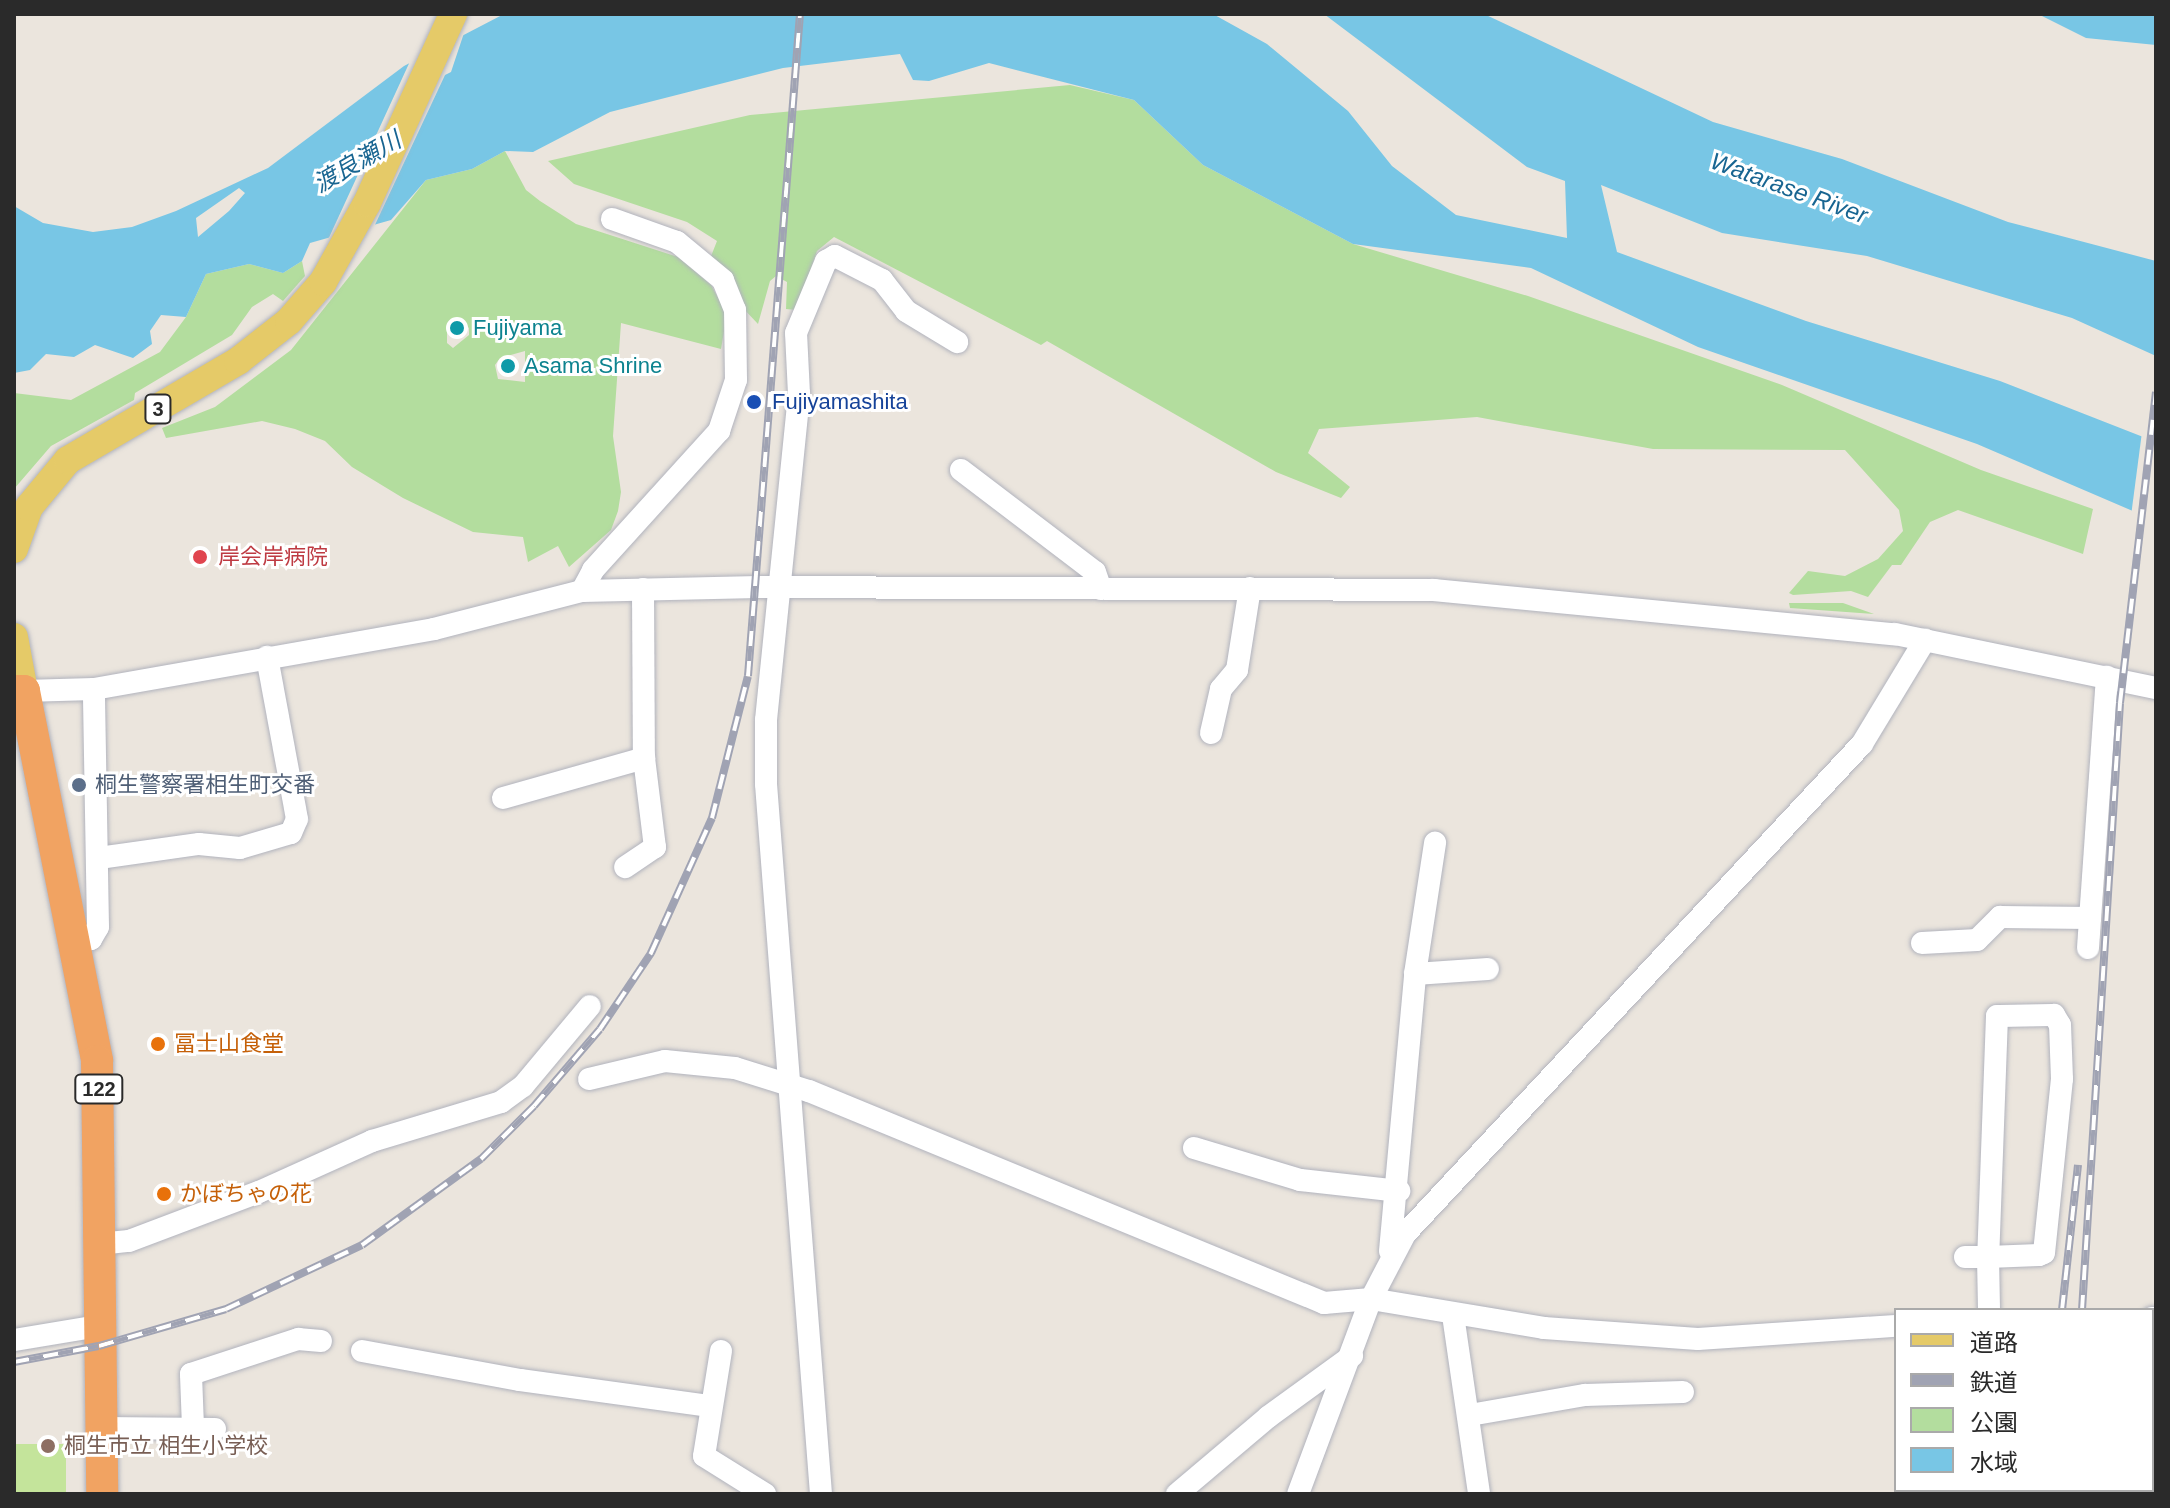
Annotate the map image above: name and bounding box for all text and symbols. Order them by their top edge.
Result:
water label: 渡良瀬川 [308,126,406,198]
water label: Watarase River [1707,146,1871,230]
place label: Fujiyama [473,315,562,341]
marker: Fujiyama [448,319,466,337]
place label: Asama Shrine [524,353,662,379]
marker: Asama Shrine [499,357,517,375]
place label: Fujiyamashita [772,389,908,415]
marker: Fujiyamashita [743,391,765,413]
road number: 3 [144,393,172,425]
place label: 岸会岸病院 [218,544,328,570]
marker: 岸会岸病院 [189,546,211,568]
place label: 桐生警察署相生町交番 [95,772,315,798]
marker: 桐生警察署相生町交番 [70,776,88,794]
place label: 冨士山食堂 [174,1031,284,1057]
marker: 冨士山食堂 [149,1035,167,1053]
road number: 122 [73,1073,125,1105]
place label: かぼちゃの花 [180,1181,312,1207]
marker: かぼちゃの花 [155,1185,173,1203]
legend [1894,1308,2154,1492]
text: 道路 [1970,1329,2018,1356]
text: 鉄道 [1970,1369,2018,1396]
text: 公園 [1970,1409,2018,1436]
place label: 桐生市立 相生小学校 [64,1433,268,1459]
marker: 桐生市立 相生小学校 [39,1437,57,1455]
text: 水域 [1970,1449,2018,1476]

